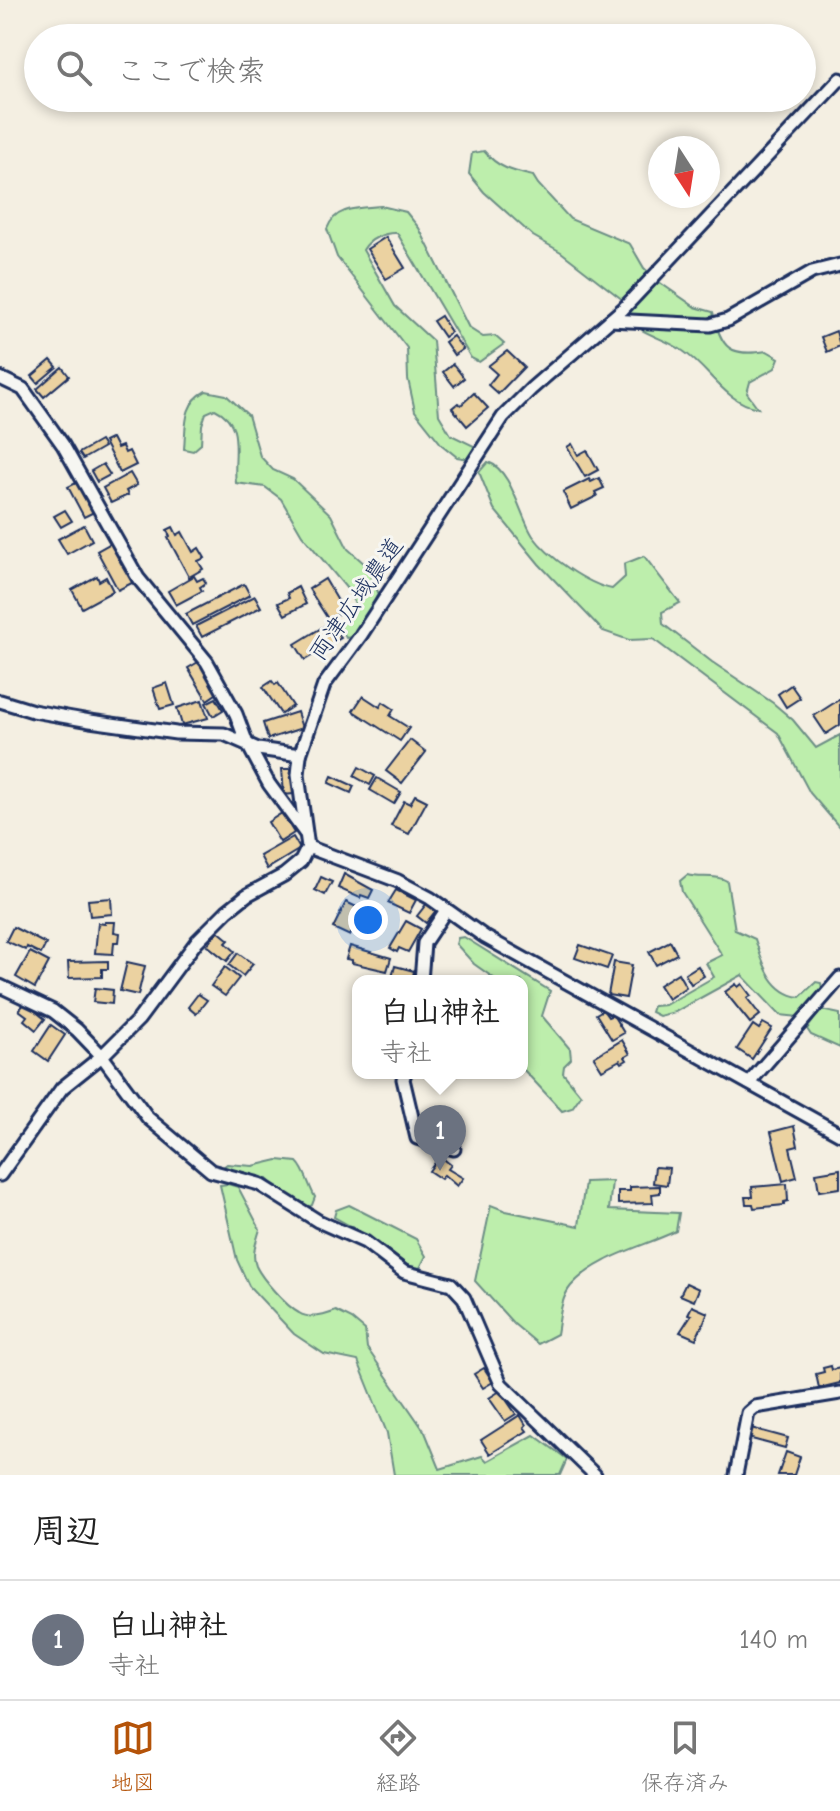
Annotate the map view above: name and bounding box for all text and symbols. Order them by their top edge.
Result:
search box [24,24,816,112]
icon: search [52,46,96,90]
text: ここで検索 [116,54,266,89]
north arrow [648,136,720,208]
street label: 両津広域農道 [303,532,409,666]
your location [348,900,388,940]
popup [352,975,528,1079]
text: 白山神社 [380,995,500,1030]
text: 寺社 [380,1038,432,1068]
pin: 1 [414,1105,466,1171]
text: 周辺 [32,1511,100,1551]
text: 白山神社 [108,1608,228,1643]
text: 1 [53,1625,63,1655]
text: 140 m [739,1625,808,1655]
text: 寺社 [108,1651,160,1681]
tab: 地図 [111,1716,155,1796]
tab: 経路 [376,1716,420,1796]
tab: 保存済み [641,1716,729,1796]

